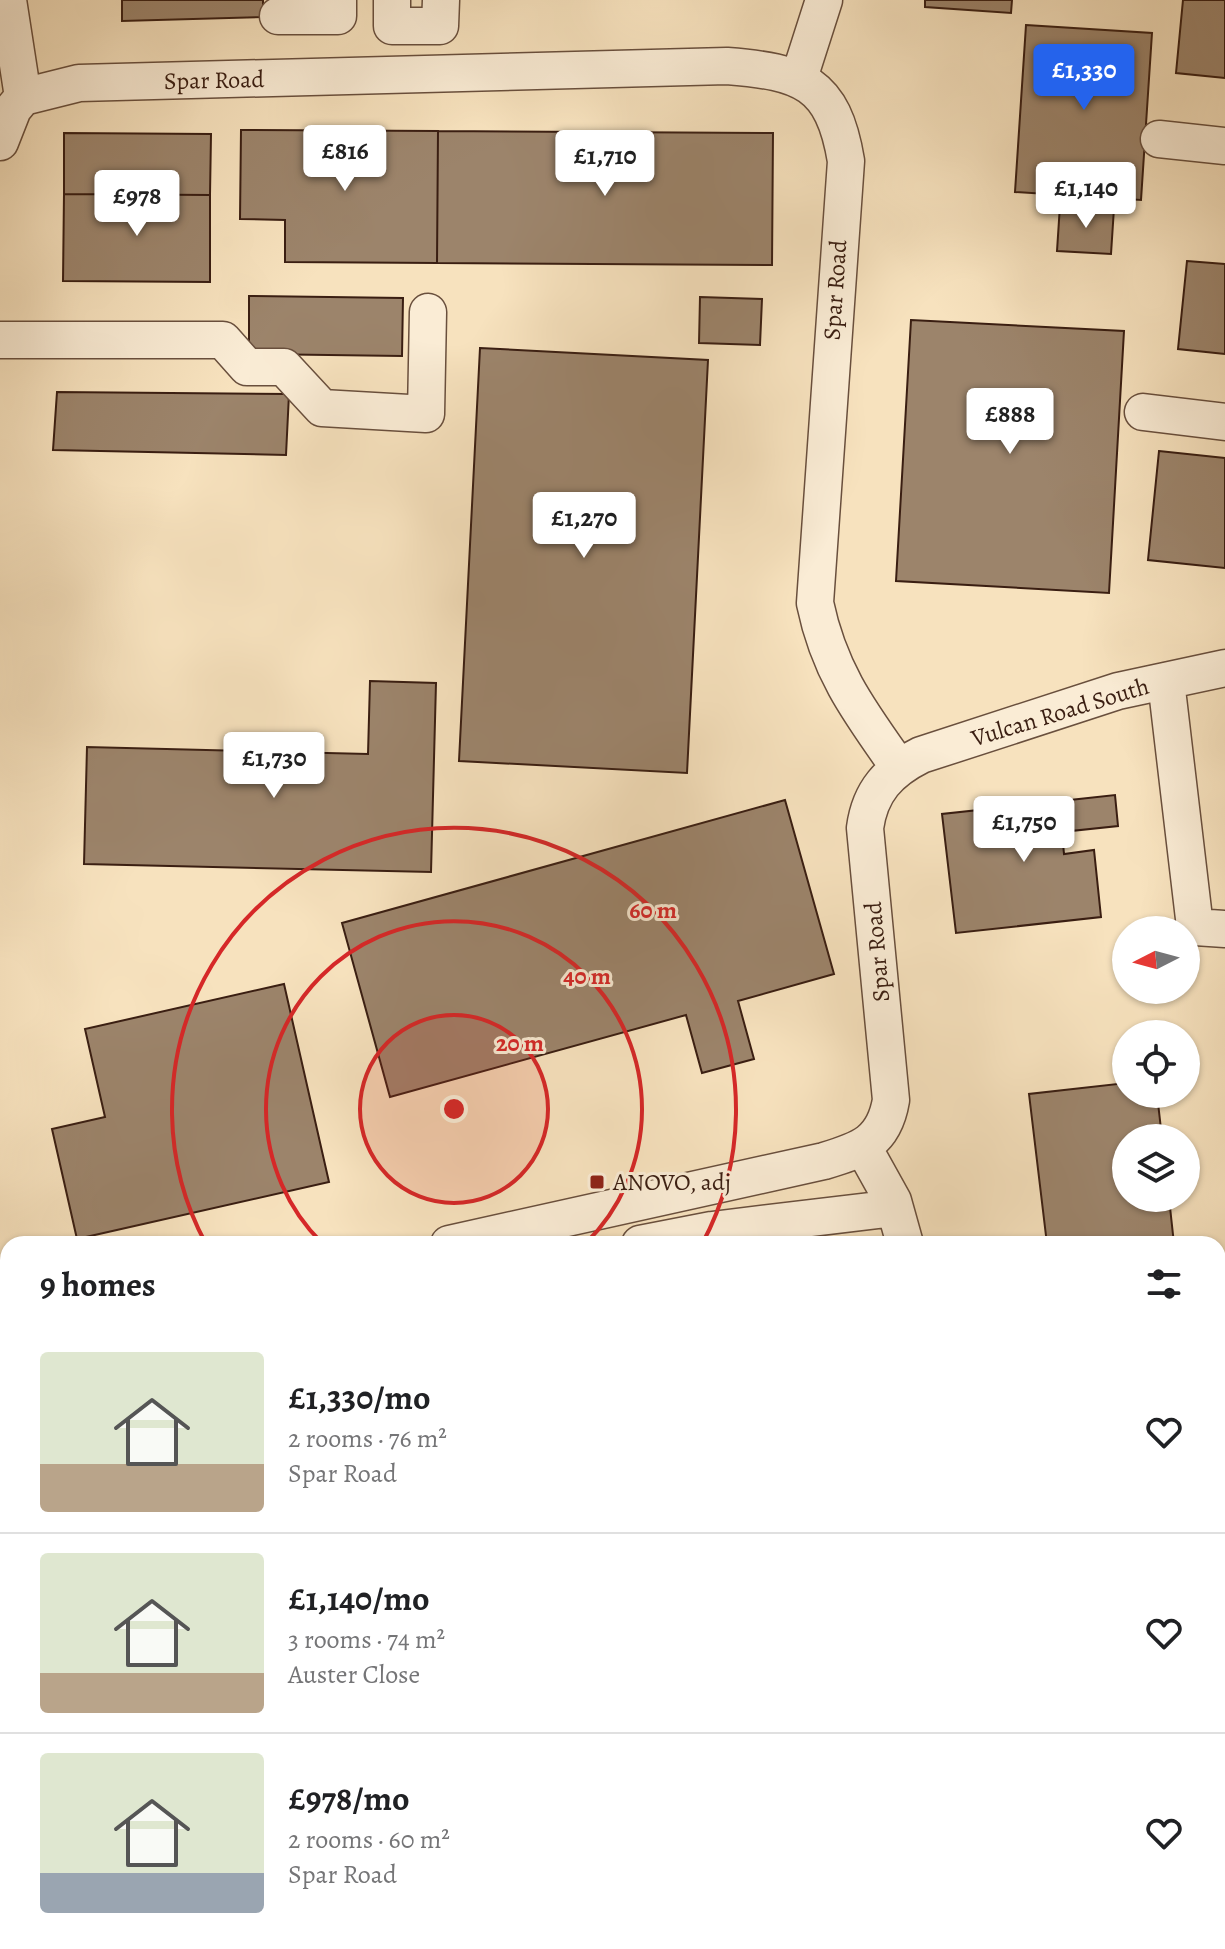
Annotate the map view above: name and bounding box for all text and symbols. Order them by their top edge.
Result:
pin: £1,330 [1019,44,1149,112]
text: £1,330 [1051,52,1117,87]
street label: Spar Road [163,63,265,97]
pin: £816 [298,125,392,193]
pin: £1,710 [540,130,670,198]
text: £816 [321,133,369,168]
text: £1,710 [573,138,637,173]
pin: £1,140 [1021,162,1151,230]
pin: £978 [90,170,184,238]
text: £1,140 [1054,170,1118,205]
text: £978 [112,178,162,213]
street label: Spar Road [816,239,854,341]
pin: £888 [963,388,1057,456]
text: £888 [985,396,1035,431]
pin: £1,270 [519,492,649,560]
text: £1,270 [551,500,617,535]
street label: Vulcan Road South [966,670,1153,755]
pin: £1,730 [209,732,339,800]
text: £1,730 [241,740,307,775]
pin: £1,750 [959,796,1089,864]
text: £1,750 [991,804,1057,839]
text: 60 m [629,894,677,926]
street label: Spar Road [857,900,897,1003]
north arrow [1112,916,1200,1004]
map controls [1112,916,1200,1212]
text: 40 m [563,960,611,992]
button: locate [1112,1020,1200,1108]
text: 20 m [496,1027,544,1059]
centre of rings [440,1095,468,1123]
button: layers [1112,1124,1200,1212]
place label: ANOVO, adj [612,1166,731,1198]
marker: ANOVO, adj [588,1173,606,1191]
text: 9 homes [40,1261,156,1308]
icon: filters [1142,1262,1186,1306]
text: £1,330/mo [288,1374,431,1421]
icon: home [104,1384,200,1480]
icon: heart [1142,1410,1186,1454]
text: 2 rooms · 76 m² [288,1421,447,1456]
text: Spar Road [288,1456,397,1491]
text: £1,140/mo [288,1575,429,1622]
icon: home [104,1585,200,1681]
icon: heart [1142,1611,1186,1655]
text: 3 rooms · 74 m² [288,1622,445,1657]
text: Auster Close [288,1657,420,1692]
text: £978/mo [288,1775,409,1822]
icon: home [104,1785,200,1881]
icon: heart [1142,1811,1186,1855]
text: 2 rooms · 60 m² [288,1822,450,1857]
text: Spar Road [288,1857,397,1892]

